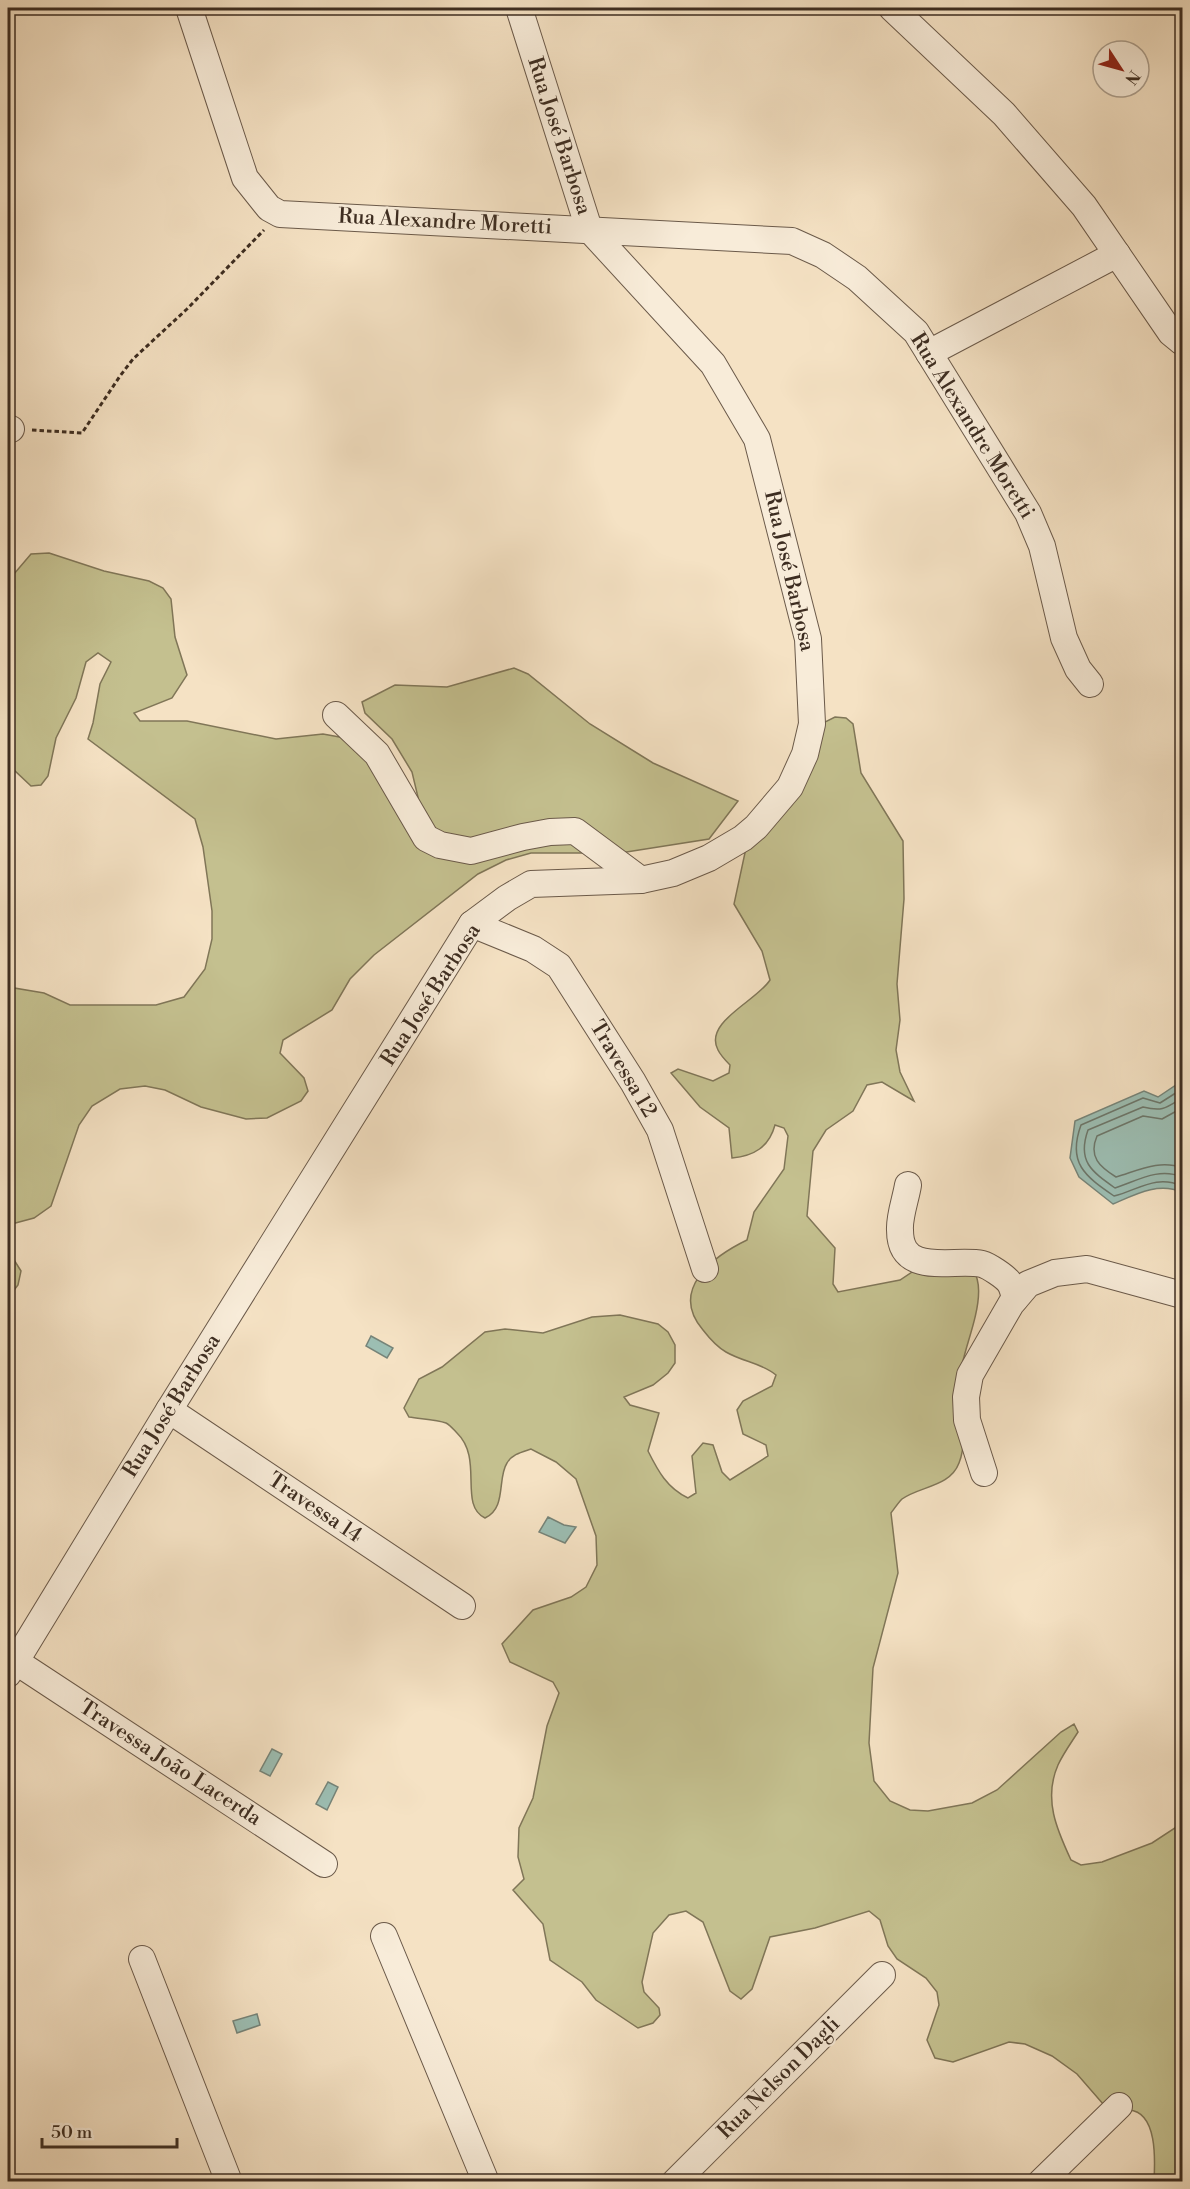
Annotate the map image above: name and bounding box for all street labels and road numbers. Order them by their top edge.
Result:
street label: Rua José Barbosa [521,54,597,218]
street label: Rua Alexandre Moretti [337,203,553,241]
street label: Rua Alexandre Moretti [904,328,1040,524]
street label: Rua José Barbosa [758,488,820,654]
street label: Rua José Barbosa [375,919,487,1071]
street label: Travessa 12 [584,1016,662,1122]
street label: Rua José Barbosa [117,1329,227,1483]
street label: Travessa 14 [263,1467,367,1549]
street label: Travessa João Lacerda [74,1694,266,1832]
street label: Rua Nelson Dagli [712,2011,846,2145]

